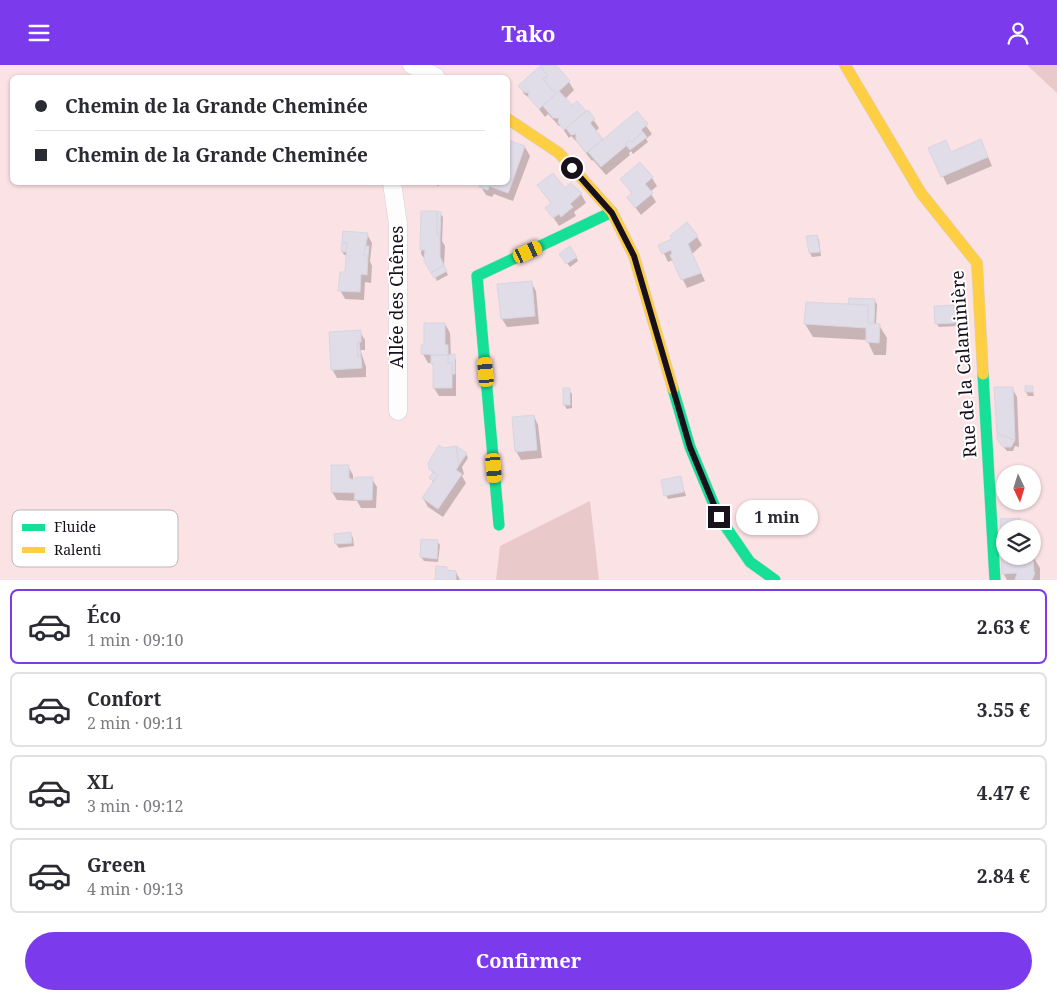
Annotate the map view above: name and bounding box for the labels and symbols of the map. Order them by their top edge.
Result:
route start [561,157,583,179]
street label: Allée des Chênes [384,226,408,368]
car [511,239,544,265]
street label: Rue de la Calaminière [944,269,982,459]
car [477,356,494,388]
car [485,452,502,484]
north arrow [996,465,1041,510]
callout: 1 min [736,499,819,535]
route end [708,506,730,528]
legend [12,510,178,567]
text: Fluide [54,517,96,536]
text: Ralenti [54,540,102,559]

